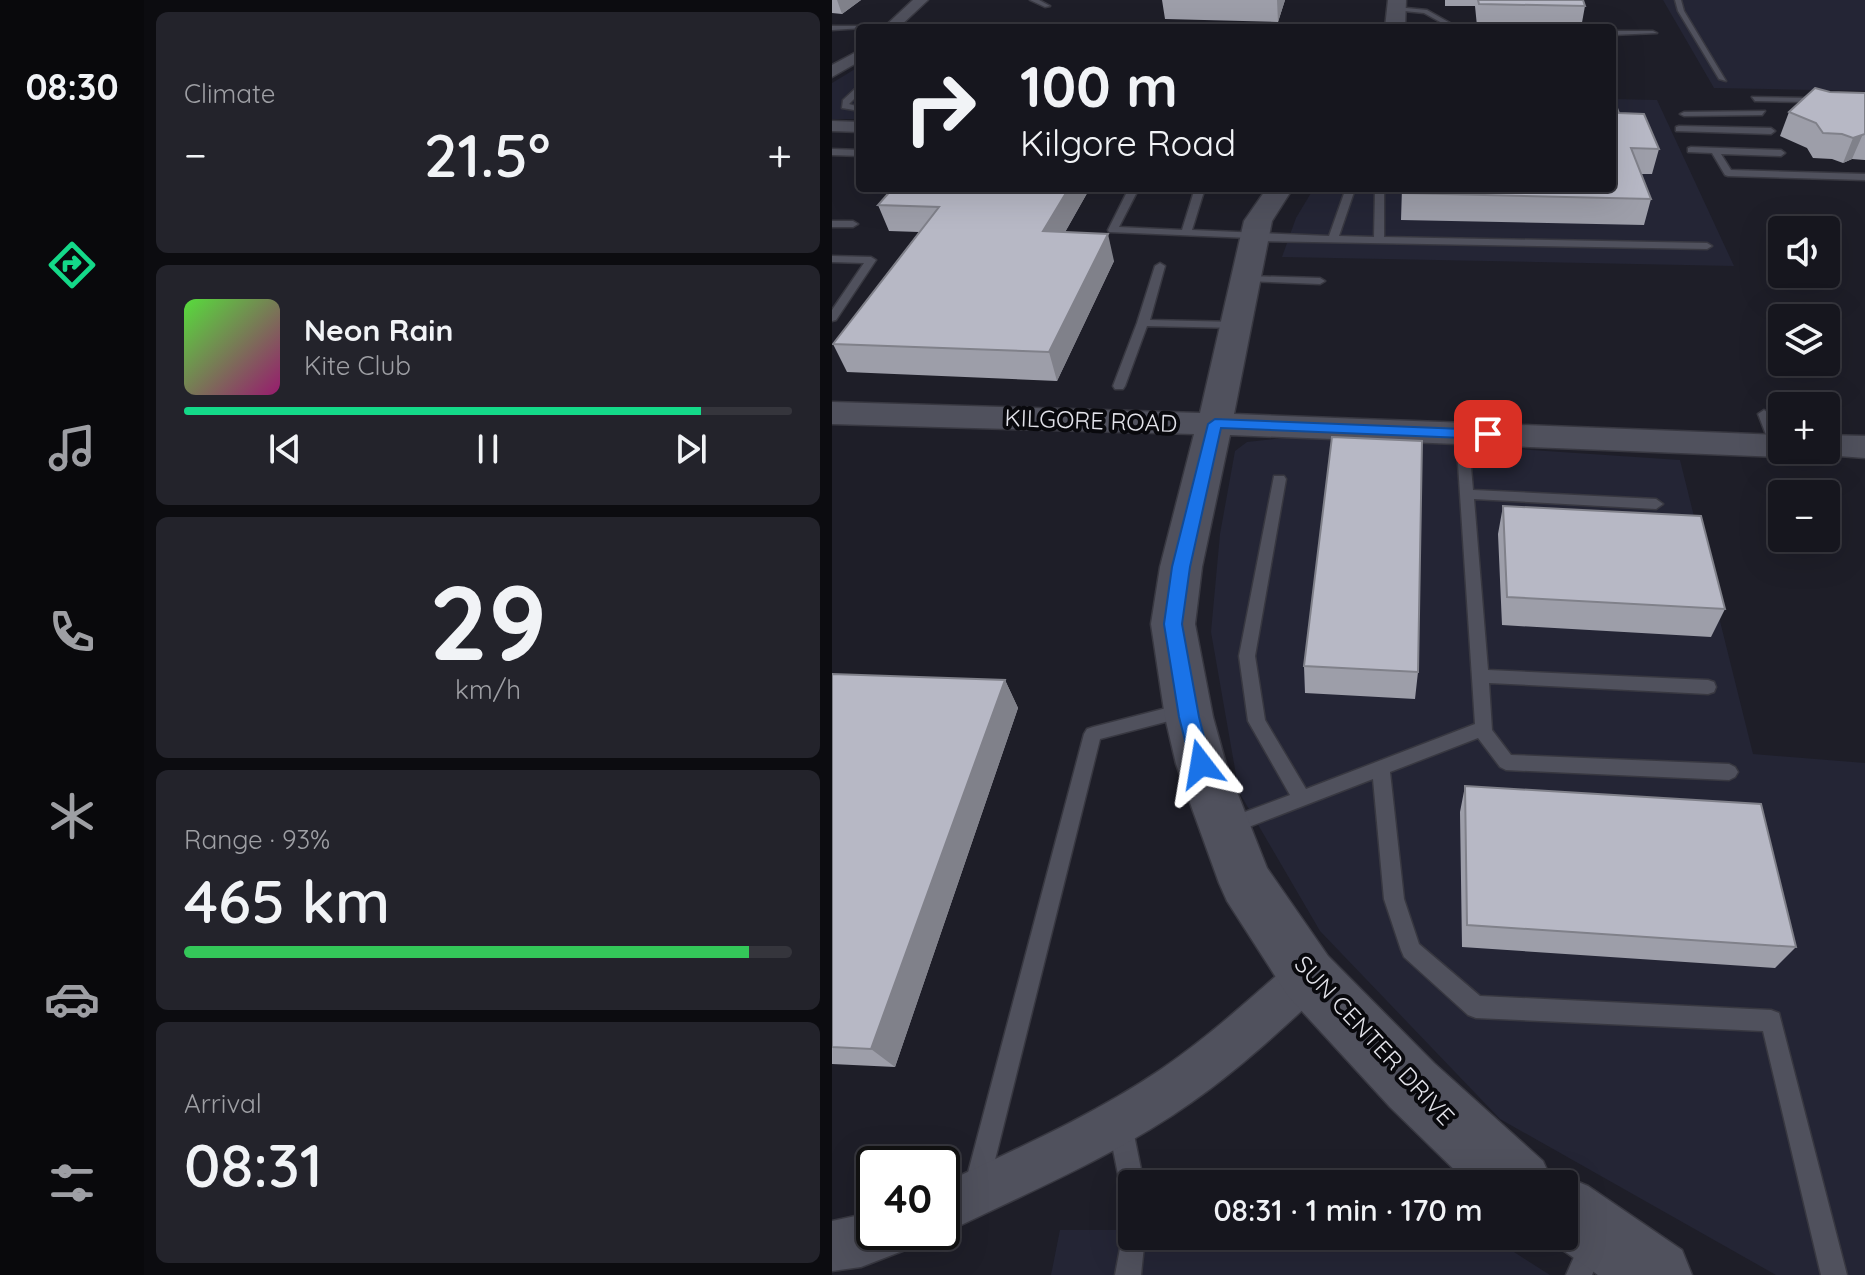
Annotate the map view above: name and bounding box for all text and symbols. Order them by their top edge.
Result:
text: 100 m [1020,51,1178,121]
icon: right [888,56,992,160]
text: 08:30 [25,64,119,109]
text: Climate [184,77,275,110]
text: 21.5° [424,117,550,192]
text: Kilgore Road [1020,120,1236,165]
text: − [184,127,207,182]
text: + [767,127,792,182]
map controls [1768,216,1840,552]
button: sound [1768,216,1840,288]
icon: directions [44,237,100,293]
button: layers [1768,304,1840,376]
text: Neon Rain [304,311,453,349]
text: Kite Club [304,349,411,382]
button: + [1768,392,1840,464]
pin [1454,400,1522,468]
street label: KILGORE ROAD [1004,402,1178,438]
icon: arrive [1466,412,1510,456]
icon: music [44,420,100,476]
icon: previous [263,427,307,471]
icon: pause [466,427,510,471]
icon: next [669,427,713,471]
button: − [1768,480,1840,552]
text: 29 [429,556,547,686]
icon: phone [44,604,100,660]
text: km/h [455,673,521,706]
position arrow [1159,722,1243,806]
icon: climate [44,788,100,844]
text: Range · 93% [184,823,330,856]
text: 465 km [184,863,390,938]
street label: SUN CENTER DRIVE [1289,949,1461,1131]
icon: car [44,971,100,1027]
text: Arrival [184,1087,262,1120]
text: 08:31 [184,1127,323,1202]
speed limit sign: 40 [856,1146,960,1250]
icon: filters [44,1155,100,1211]
text: 08:31 · 1 min · 170 m [1213,1191,1483,1229]

